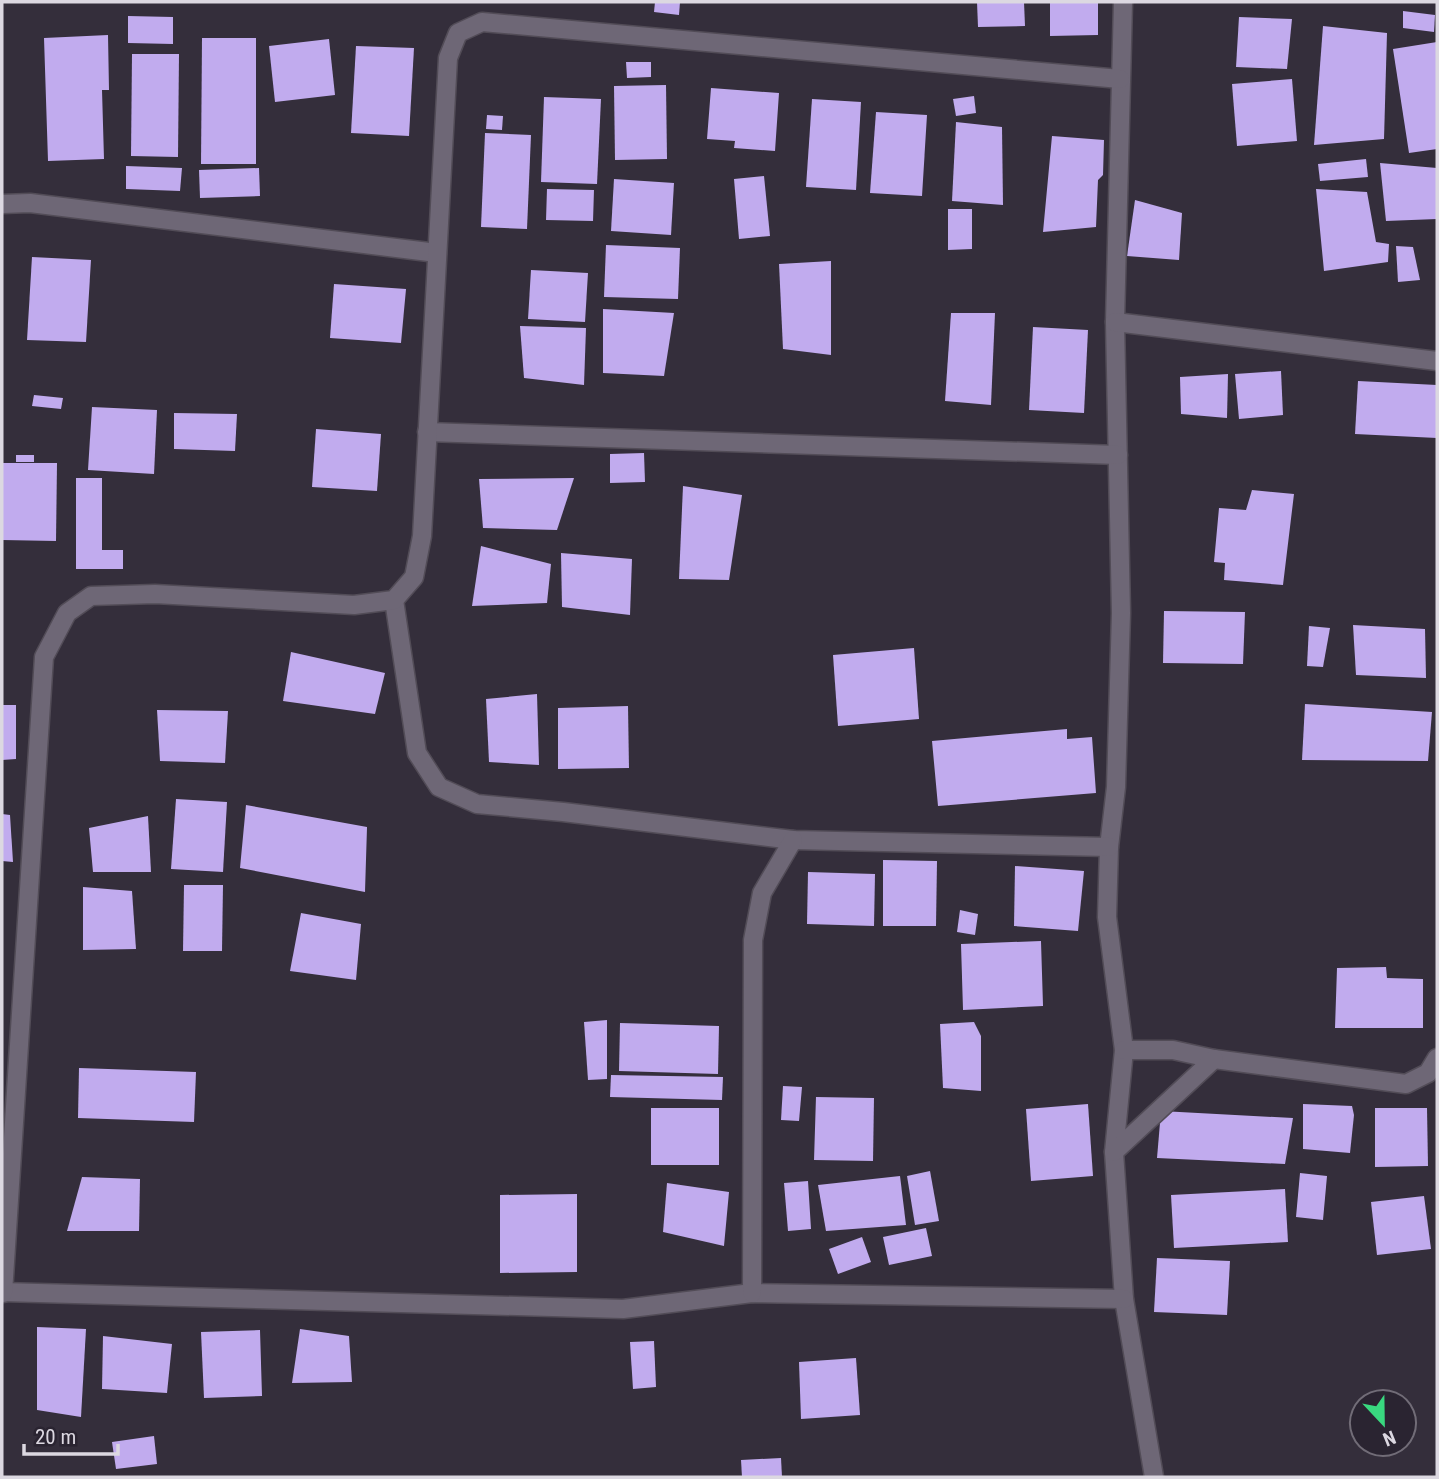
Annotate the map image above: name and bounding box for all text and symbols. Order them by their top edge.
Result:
north arrow [1348,1388,1418,1458]
scale bar [24,1412,119,1456]
text: 20 m [35,1425,76,1449]
text: N [1379,1425,1399,1451]

